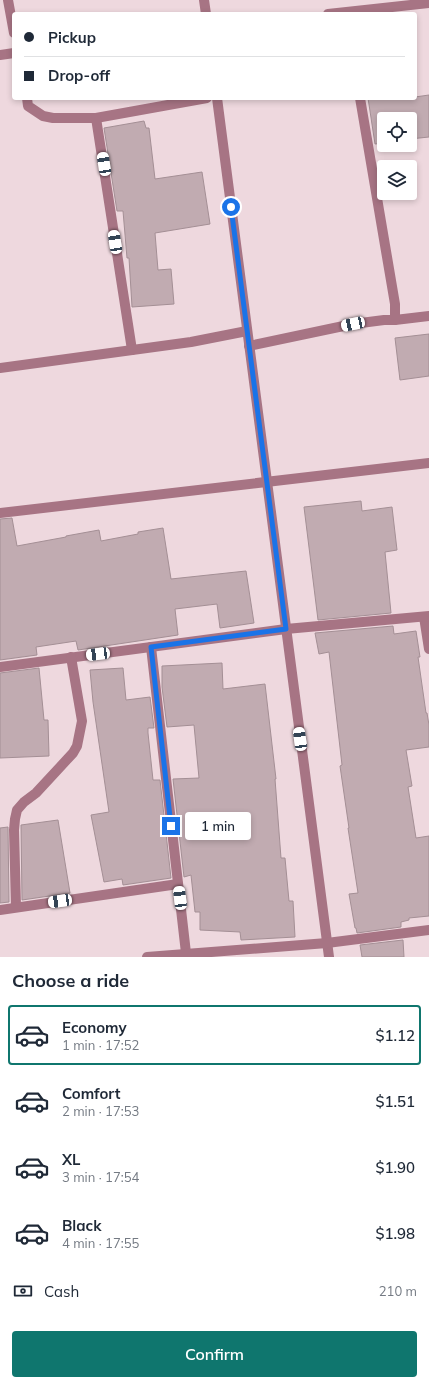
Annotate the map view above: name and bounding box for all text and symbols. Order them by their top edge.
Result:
text: Pickup [48,28,96,47]
text: Drop-off [48,66,110,85]
map controls [377,112,417,200]
button: locate [377,112,417,152]
car [96,151,112,177]
button: layers [377,160,417,200]
route start [222,198,240,216]
car [107,229,123,255]
car [340,316,366,332]
car [85,647,111,661]
car [292,726,308,752]
callout: 1 min [185,812,251,840]
route end [162,817,180,835]
text: 1 min [201,818,235,834]
car [173,885,187,911]
car [47,893,73,909]
text: Choose a ride [12,969,129,992]
icon: car [14,1017,50,1053]
text: Economy [62,1018,127,1037]
text: $1.12 [375,1026,415,1045]
text: 1 min · 17:52 [62,1037,139,1053]
icon: car [14,1083,50,1119]
text: Comfort [62,1084,120,1103]
text: $1.51 [375,1092,415,1111]
text: 2 min · 17:53 [62,1103,139,1119]
icon: car [14,1149,50,1185]
text: XL [62,1150,80,1169]
text: $1.90 [375,1158,415,1177]
text: 3 min · 17:54 [62,1169,139,1185]
icon: car [14,1215,50,1251]
text: Black [62,1216,101,1235]
text: $1.98 [375,1224,415,1243]
text: 4 min · 17:55 [62,1235,139,1251]
icon: cash [12,1280,34,1302]
text: Cash [44,1282,79,1301]
text: 210 m [379,1283,417,1299]
button: Confirm [12,1331,417,1377]

